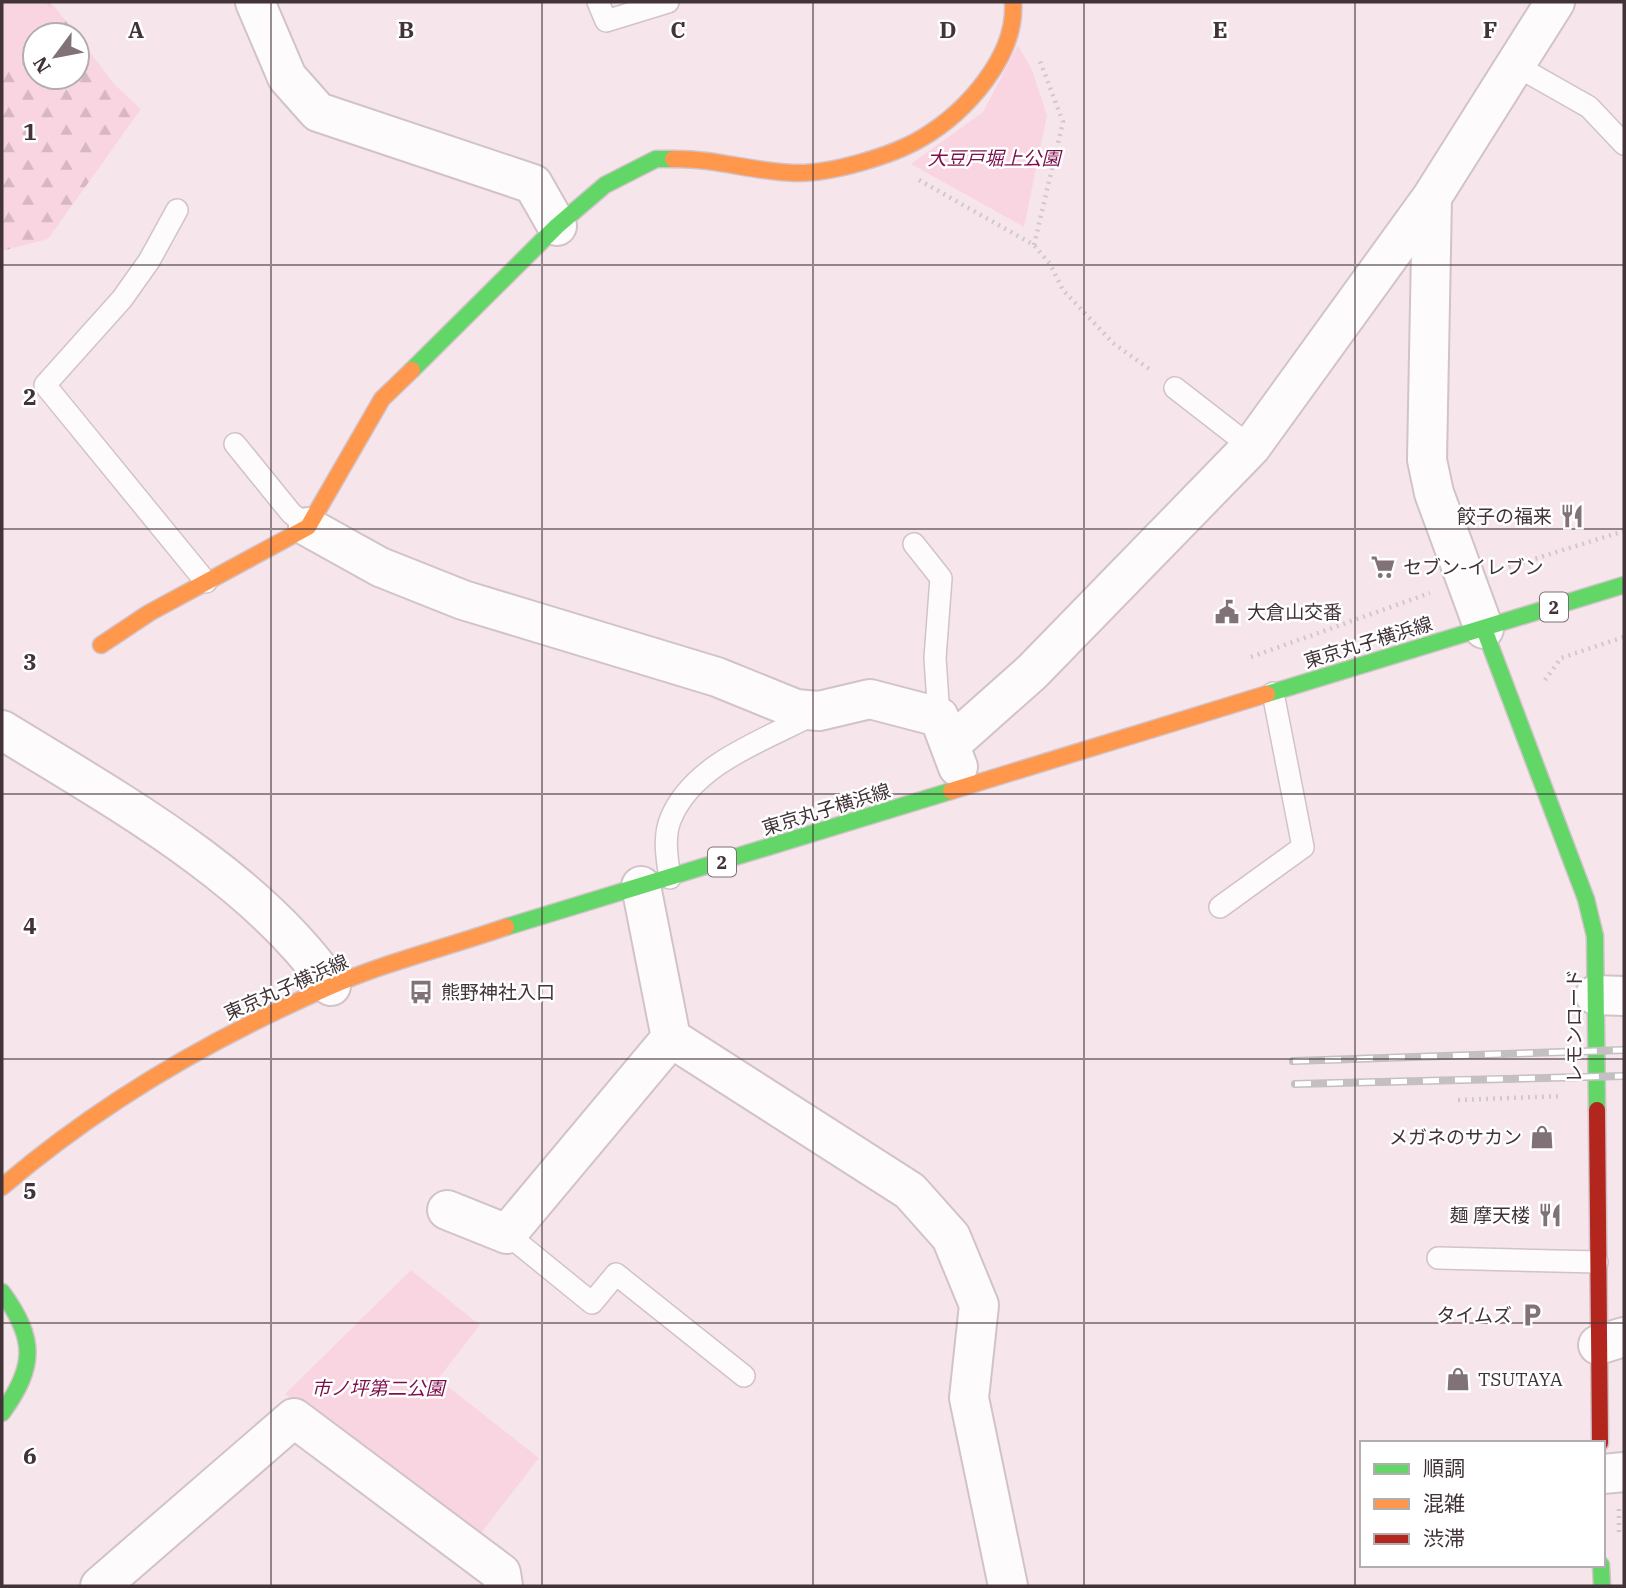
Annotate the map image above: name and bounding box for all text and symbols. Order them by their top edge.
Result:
text: A [128,14,144,44]
text: B [398,14,414,44]
text: C [670,14,686,44]
text: D [939,14,957,44]
text: E [1212,14,1228,44]
text: F [1483,14,1497,44]
north arrow [21,21,91,91]
text: N [27,52,56,78]
text: 1 [23,116,37,146]
park label: 大豆戸堀上公園 [927,146,1063,170]
text: 2 [23,381,37,411]
restaurant icon: 餃子の福来 [1558,502,1586,530]
place label: 餃子の福来 [1457,504,1552,528]
supermarket icon: セブン-イレブン [1369,553,1397,581]
place label: セブン-イレブン [1403,555,1543,579]
road number: 2 [1540,592,1568,622]
public building icon: 大倉山交番 [1213,598,1241,626]
place label: 大倉山交番 [1247,600,1342,624]
street label: 東京丸子横浜線 [1301,611,1435,673]
text: 3 [23,646,37,676]
street label: 東京丸子横浜線 [759,778,893,840]
road number: 2 [708,848,736,876]
text: 4 [23,910,37,940]
street label: 東京丸子横浜線 [220,949,352,1025]
street label: レモンロード [1562,969,1586,1083]
bus stop icon: 熊野神社入口 [407,978,435,1006]
place label: 熊野神社入口 [441,980,555,1004]
shop icon: メガネのサカン [1528,1123,1556,1151]
place label: メガネのサカン [1389,1125,1522,1149]
text: 5 [23,1175,37,1205]
restaurant icon: 麺 摩天楼 [1536,1201,1564,1229]
place label: 麺 摩天楼 [1450,1203,1530,1227]
parking icon: タイムズ [1518,1301,1546,1329]
place label: タイムズ [1436,1303,1512,1327]
shop icon: TSUTAYA [1444,1365,1472,1393]
place label: TSUTAYA [1478,1367,1563,1391]
park label: 市ノ坪第二公園 [311,1376,447,1400]
text: 6 [23,1440,37,1470]
legend [1360,1441,1605,1567]
text: 順調 [1423,1454,1465,1482]
text: 混雑 [1423,1489,1465,1517]
text: 渋滞 [1423,1524,1465,1552]

